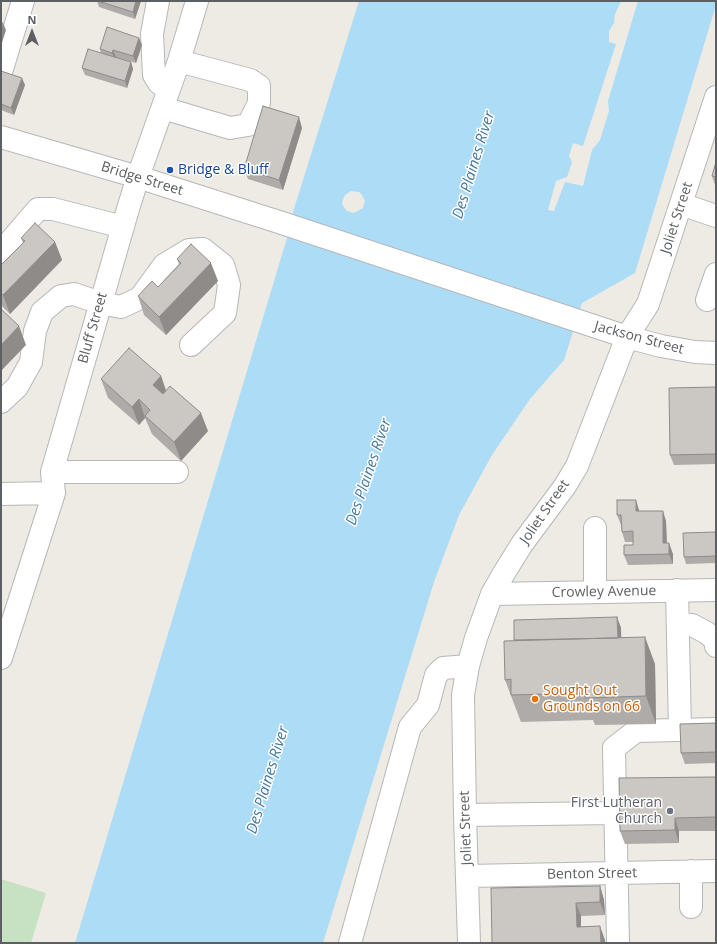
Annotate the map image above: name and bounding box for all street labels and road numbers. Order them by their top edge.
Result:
street label: Bridge Street [99,159,185,199]
street label: Joliet Street [657,180,697,256]
street label: Bluff Street [75,290,111,366]
street label: Jackson Street [592,318,686,358]
street label: Joliet Street [517,477,573,547]
street label: Crowley Avenue [552,583,656,601]
street label: Joliet Street [456,790,476,866]
street label: Benton Street [547,865,637,883]

